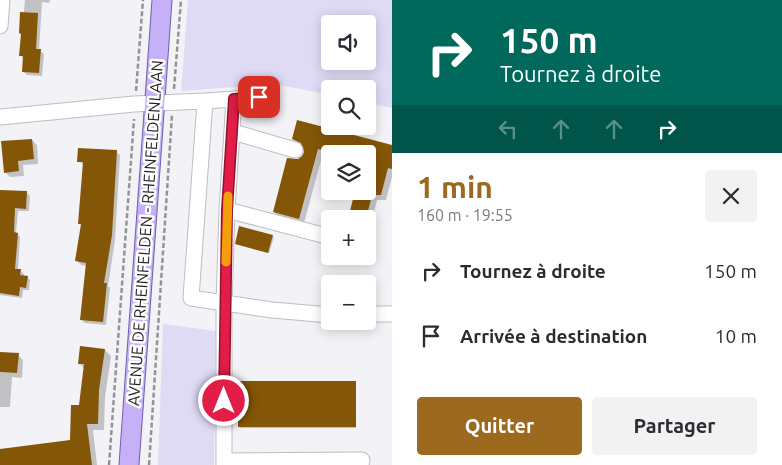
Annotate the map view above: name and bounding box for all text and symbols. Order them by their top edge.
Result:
map controls [321,15,376,330]
button: sound [321,15,376,70]
icon: right [417,20,482,85]
text: 150 m [500,20,598,60]
street label: AVENUE DE RHEINFELDEN - RHEINFELDENLAAN [124,59,166,407]
text: Tournez à droite [500,61,661,86]
pin [238,76,280,118]
button: search [321,80,376,135]
icon: arrive [245,83,273,111]
icon: left [494,115,522,143]
icon: ahead [547,115,575,143]
icon: ahead [600,115,628,143]
icon: right [653,115,681,143]
button: layers [321,145,376,200]
text: 1 min [417,170,493,204]
button: close [705,170,757,222]
text: 160 m · 19:55 [417,206,513,224]
button: + [321,210,376,265]
icon: right [417,257,445,285]
text: Tournez à droite [460,260,606,282]
text: 150 m [704,260,757,282]
button: − [321,275,376,330]
icon: arrive [417,322,445,350]
text: Arrivée à destination [460,325,647,347]
text: 10 m [715,325,757,347]
position arrow [197,374,249,426]
button: Quitter [417,397,582,455]
button: Partager [592,397,757,455]

